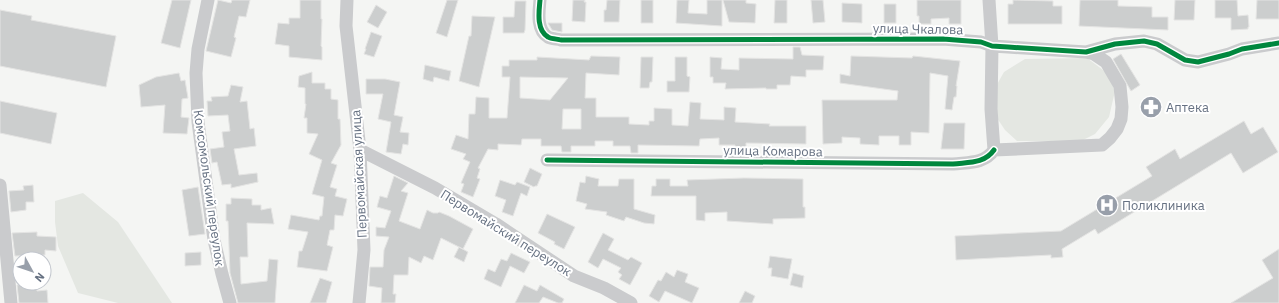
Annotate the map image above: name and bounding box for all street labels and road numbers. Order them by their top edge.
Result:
street label: улица Чкалова [873,20,963,38]
street label: Комсомольский переулок [190,109,228,267]
street label: Первомайская улица [347,109,371,239]
street label: улица Комарова [723,142,823,160]
street label: Первомайский переулок [437,186,575,280]

